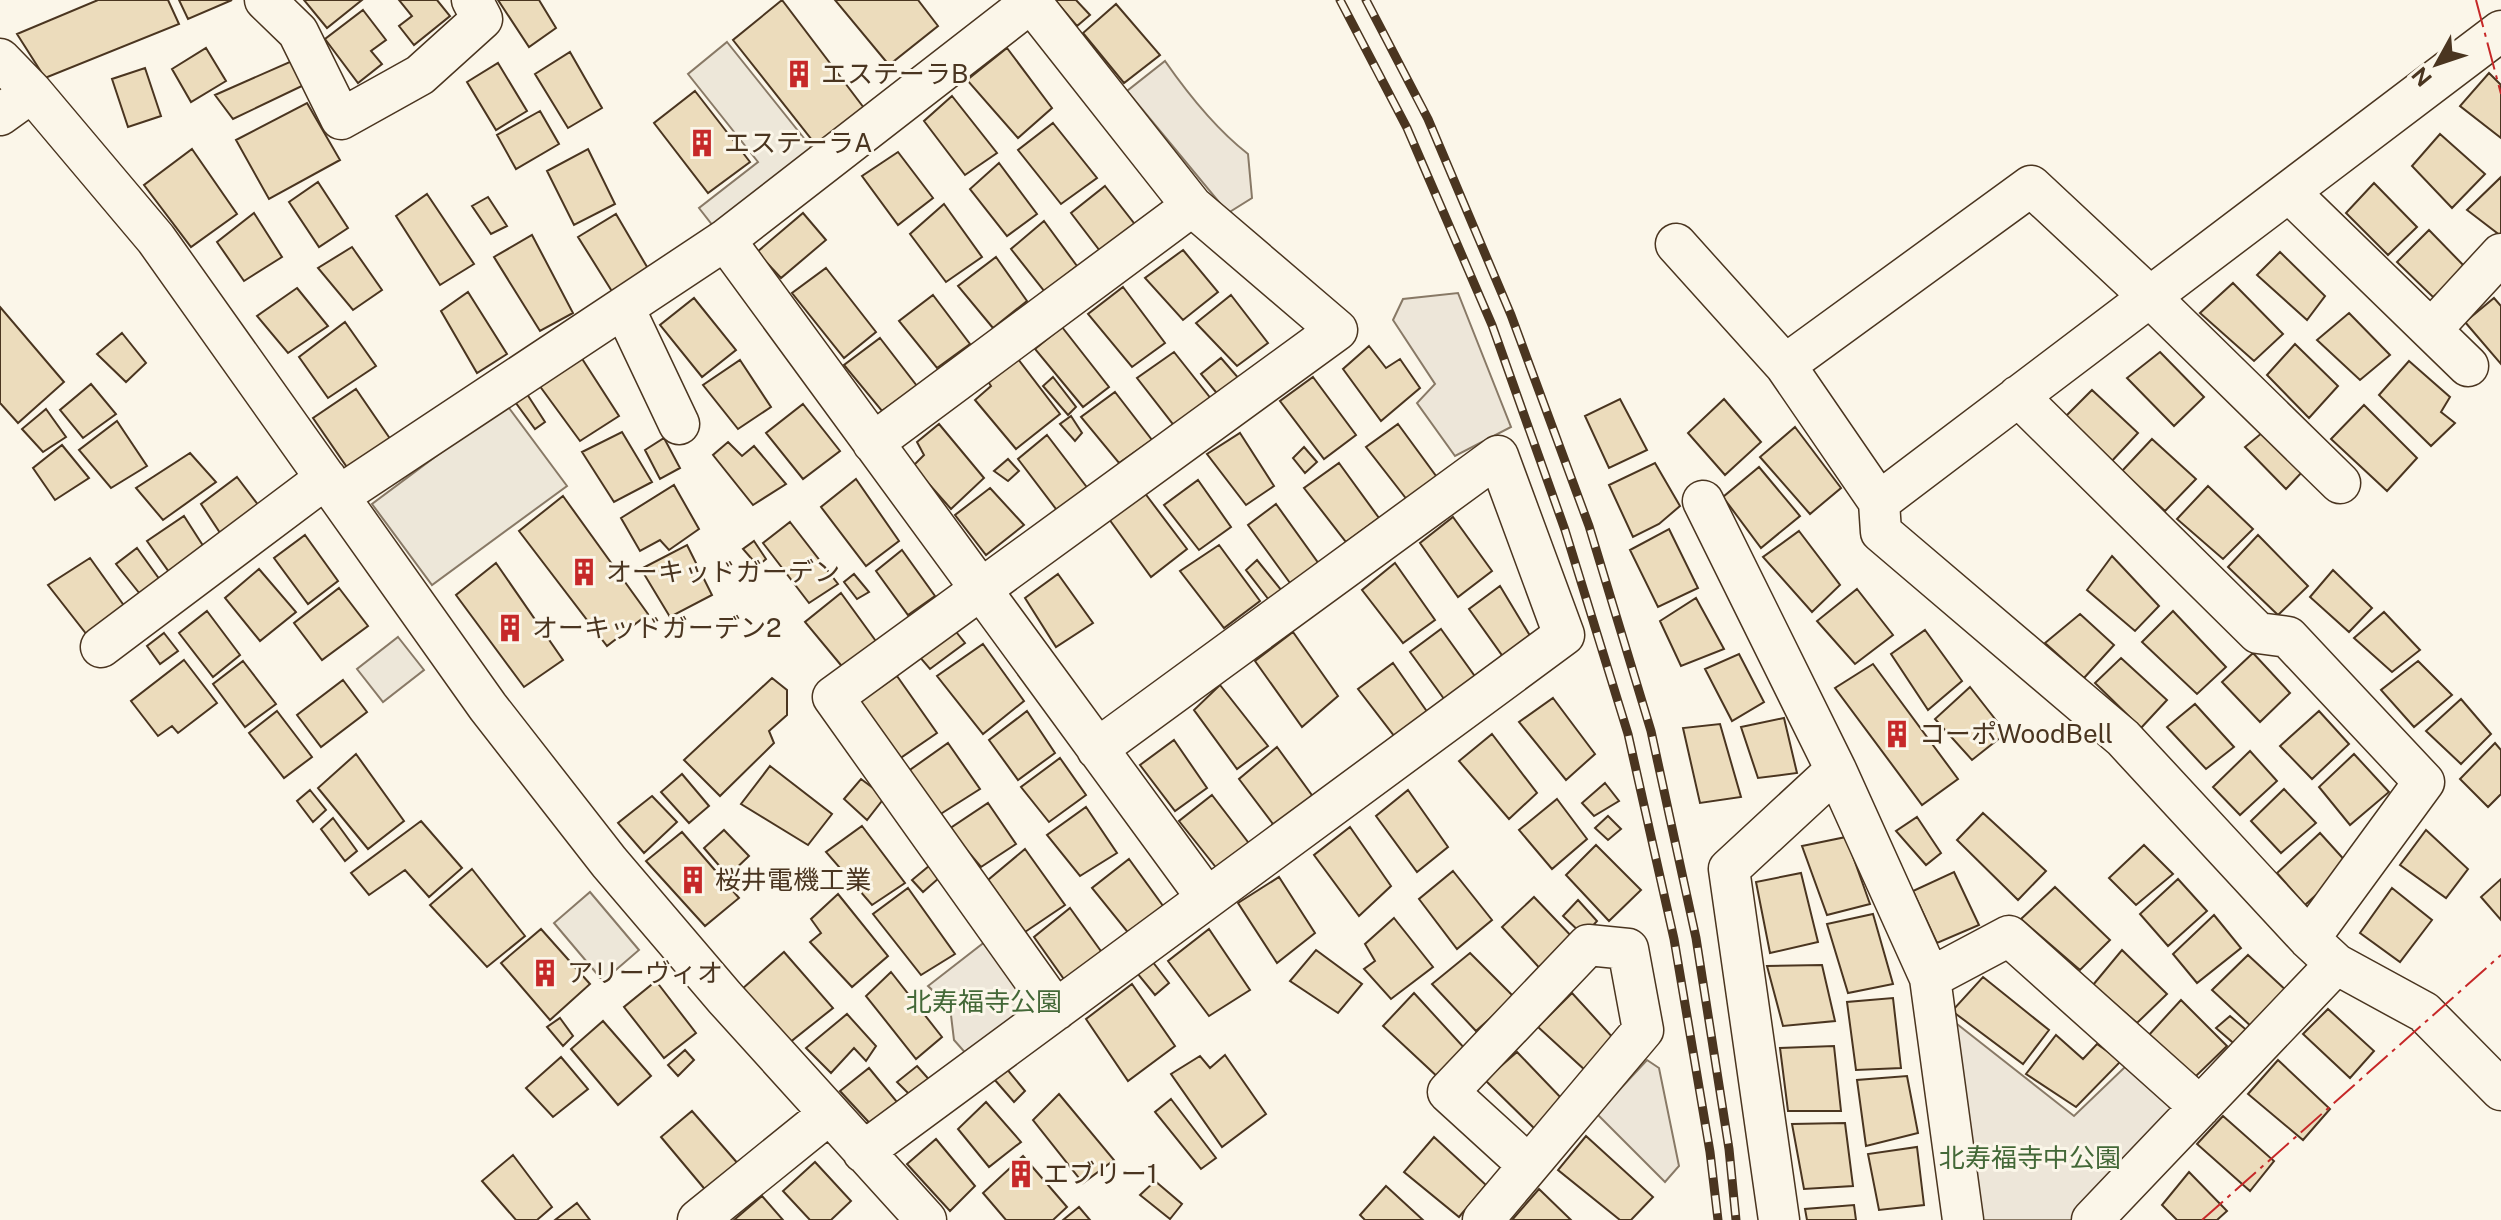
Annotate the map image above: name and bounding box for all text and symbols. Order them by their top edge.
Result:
north arrow [2397,24,2477,104]
place label: エステーラB [821,58,968,89]
building icon: エステーラB [784,59,814,89]
text: N [2406,62,2437,92]
place label: エステーラA [724,127,872,158]
building icon: エステーラA [687,128,717,158]
place label: オーキッドガーデン [606,556,840,587]
building icon: オーキッドガーデン [569,557,599,587]
place label: オーキッドガーデン2 [532,612,782,643]
building icon: オーキッドガーデン2 [495,613,525,643]
place label: コーポWoodBell [1919,718,2113,749]
building icon: コーポWoodBell [1882,719,1912,749]
place label: 桜井電機工業 [715,864,871,895]
building icon: 桜井電機工業 [678,865,708,895]
place label: アリーヴィオ [567,957,723,988]
building icon: アリーヴィオ [530,958,560,988]
park label: 北寿福寺公園 [906,986,1062,1017]
park label: 北寿福寺中公園 [1939,1142,2121,1173]
place label: エブリー1 [1043,1158,1158,1189]
building icon: エブリー1 [1006,1159,1036,1189]

